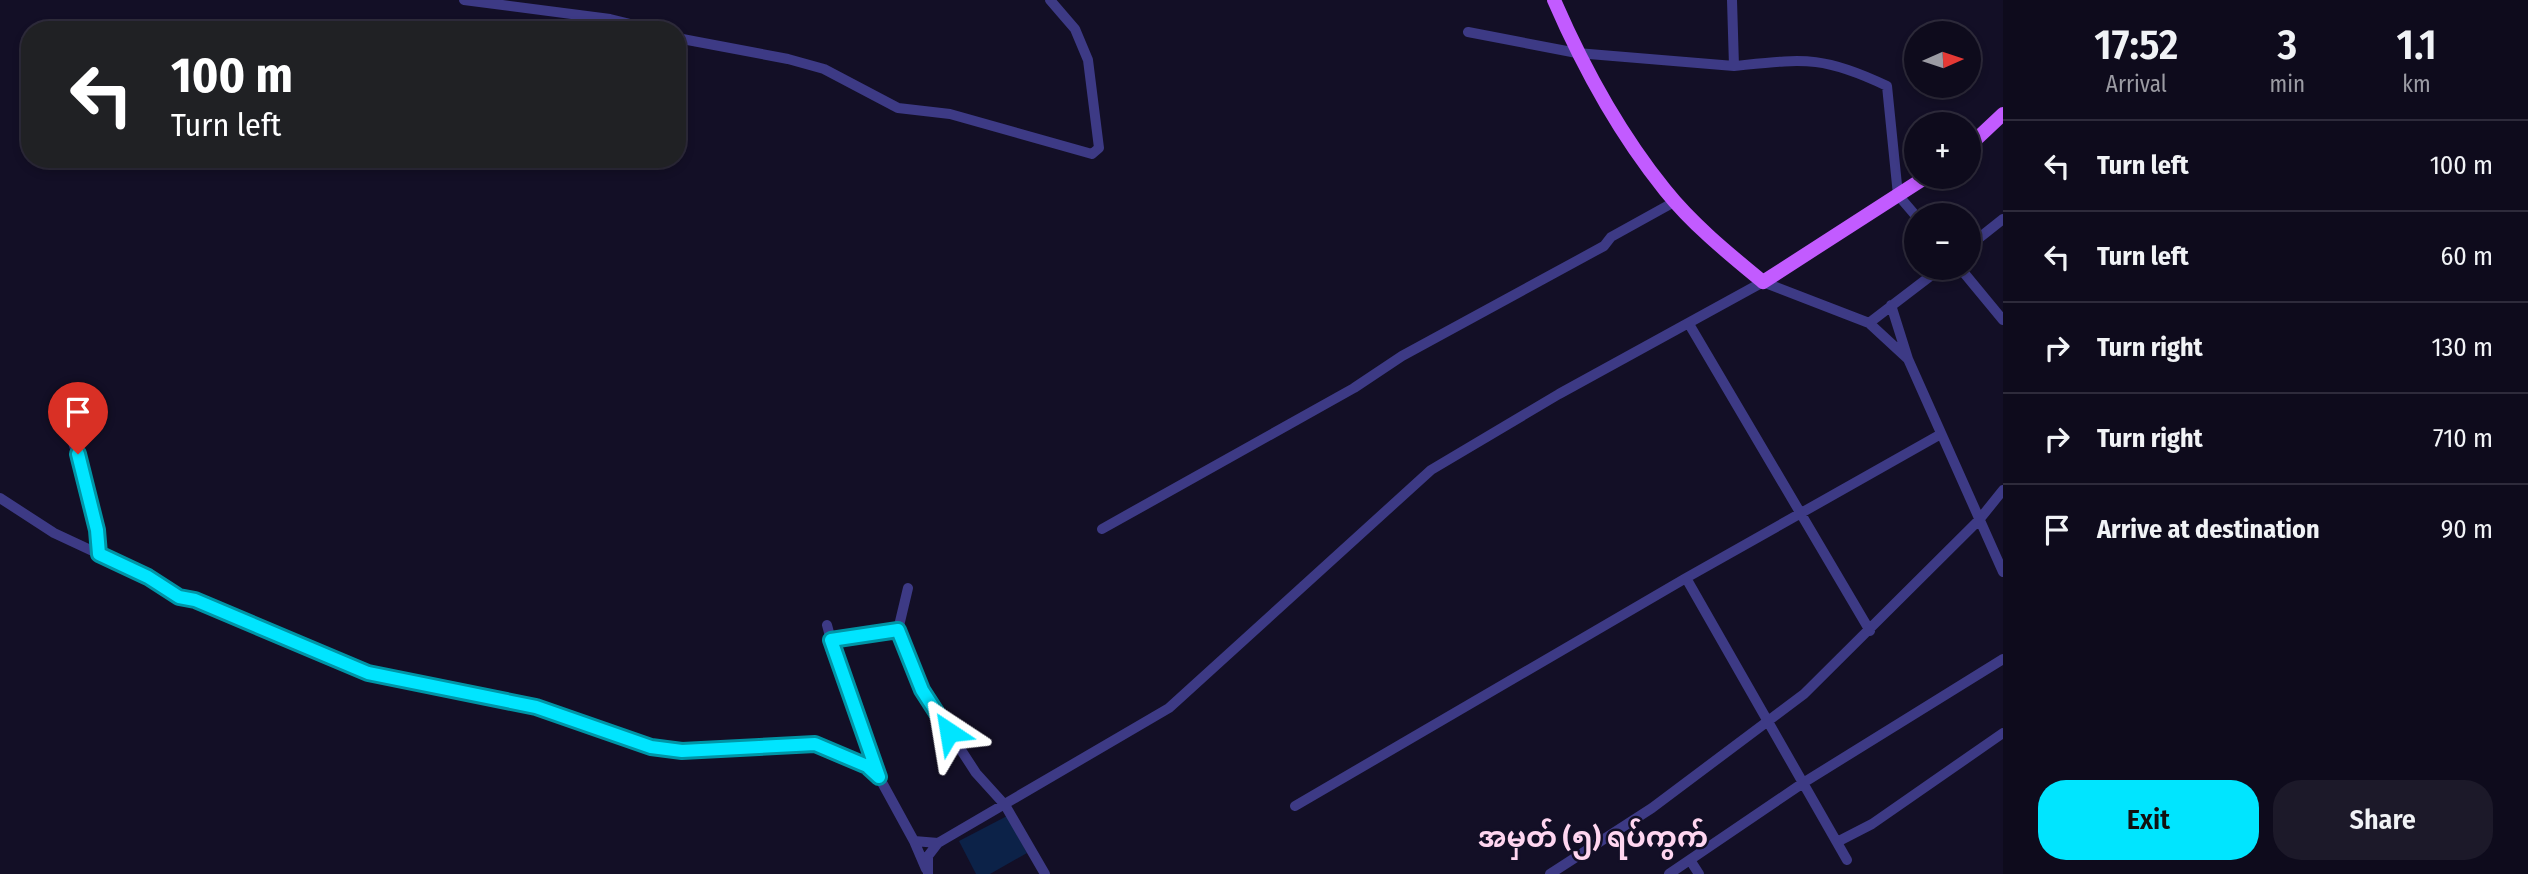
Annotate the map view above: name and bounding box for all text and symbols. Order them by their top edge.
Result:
text: 17:52 [2094,20,2178,70]
text: 3 [2278,20,2297,70]
text: 1.1 [2396,20,2437,70]
north arrow [1904,21,1981,98]
map controls [1904,21,1981,280]
text: 100 m [171,46,293,105]
icon: left [56,49,147,140]
text: Arrival [2106,70,2167,98]
text: min [2270,70,2305,98]
text: km [2402,70,2431,98]
text: Turn left [171,106,281,144]
button: + [1904,112,1981,189]
icon: left [2038,147,2076,185]
text: Turn left [2097,150,2189,181]
text: 100 m [2430,150,2493,181]
button: − [1904,203,1981,280]
icon: left [2038,238,2076,276]
text: Turn left [2097,241,2189,272]
text: 60 m [2440,241,2493,272]
icon: right [2038,329,2076,367]
text: Turn right [2097,332,2203,363]
text: 130 m [2431,332,2493,363]
pin [48,382,108,454]
icon: arrive [59,393,97,431]
icon: right [2038,420,2076,458]
text: Turn right [2097,423,2203,454]
text: 710 m [2433,423,2493,454]
icon: arrive [2038,511,2076,549]
text: Arrive at destination [2097,514,2320,545]
text: 90 m [2441,514,2493,545]
position arrow [912,695,986,769]
button: Exit [2038,780,2259,860]
button: Share [2273,780,2493,860]
district label: အမှတ် (၅) ရပ်ကွက် [1478,818,1708,860]

